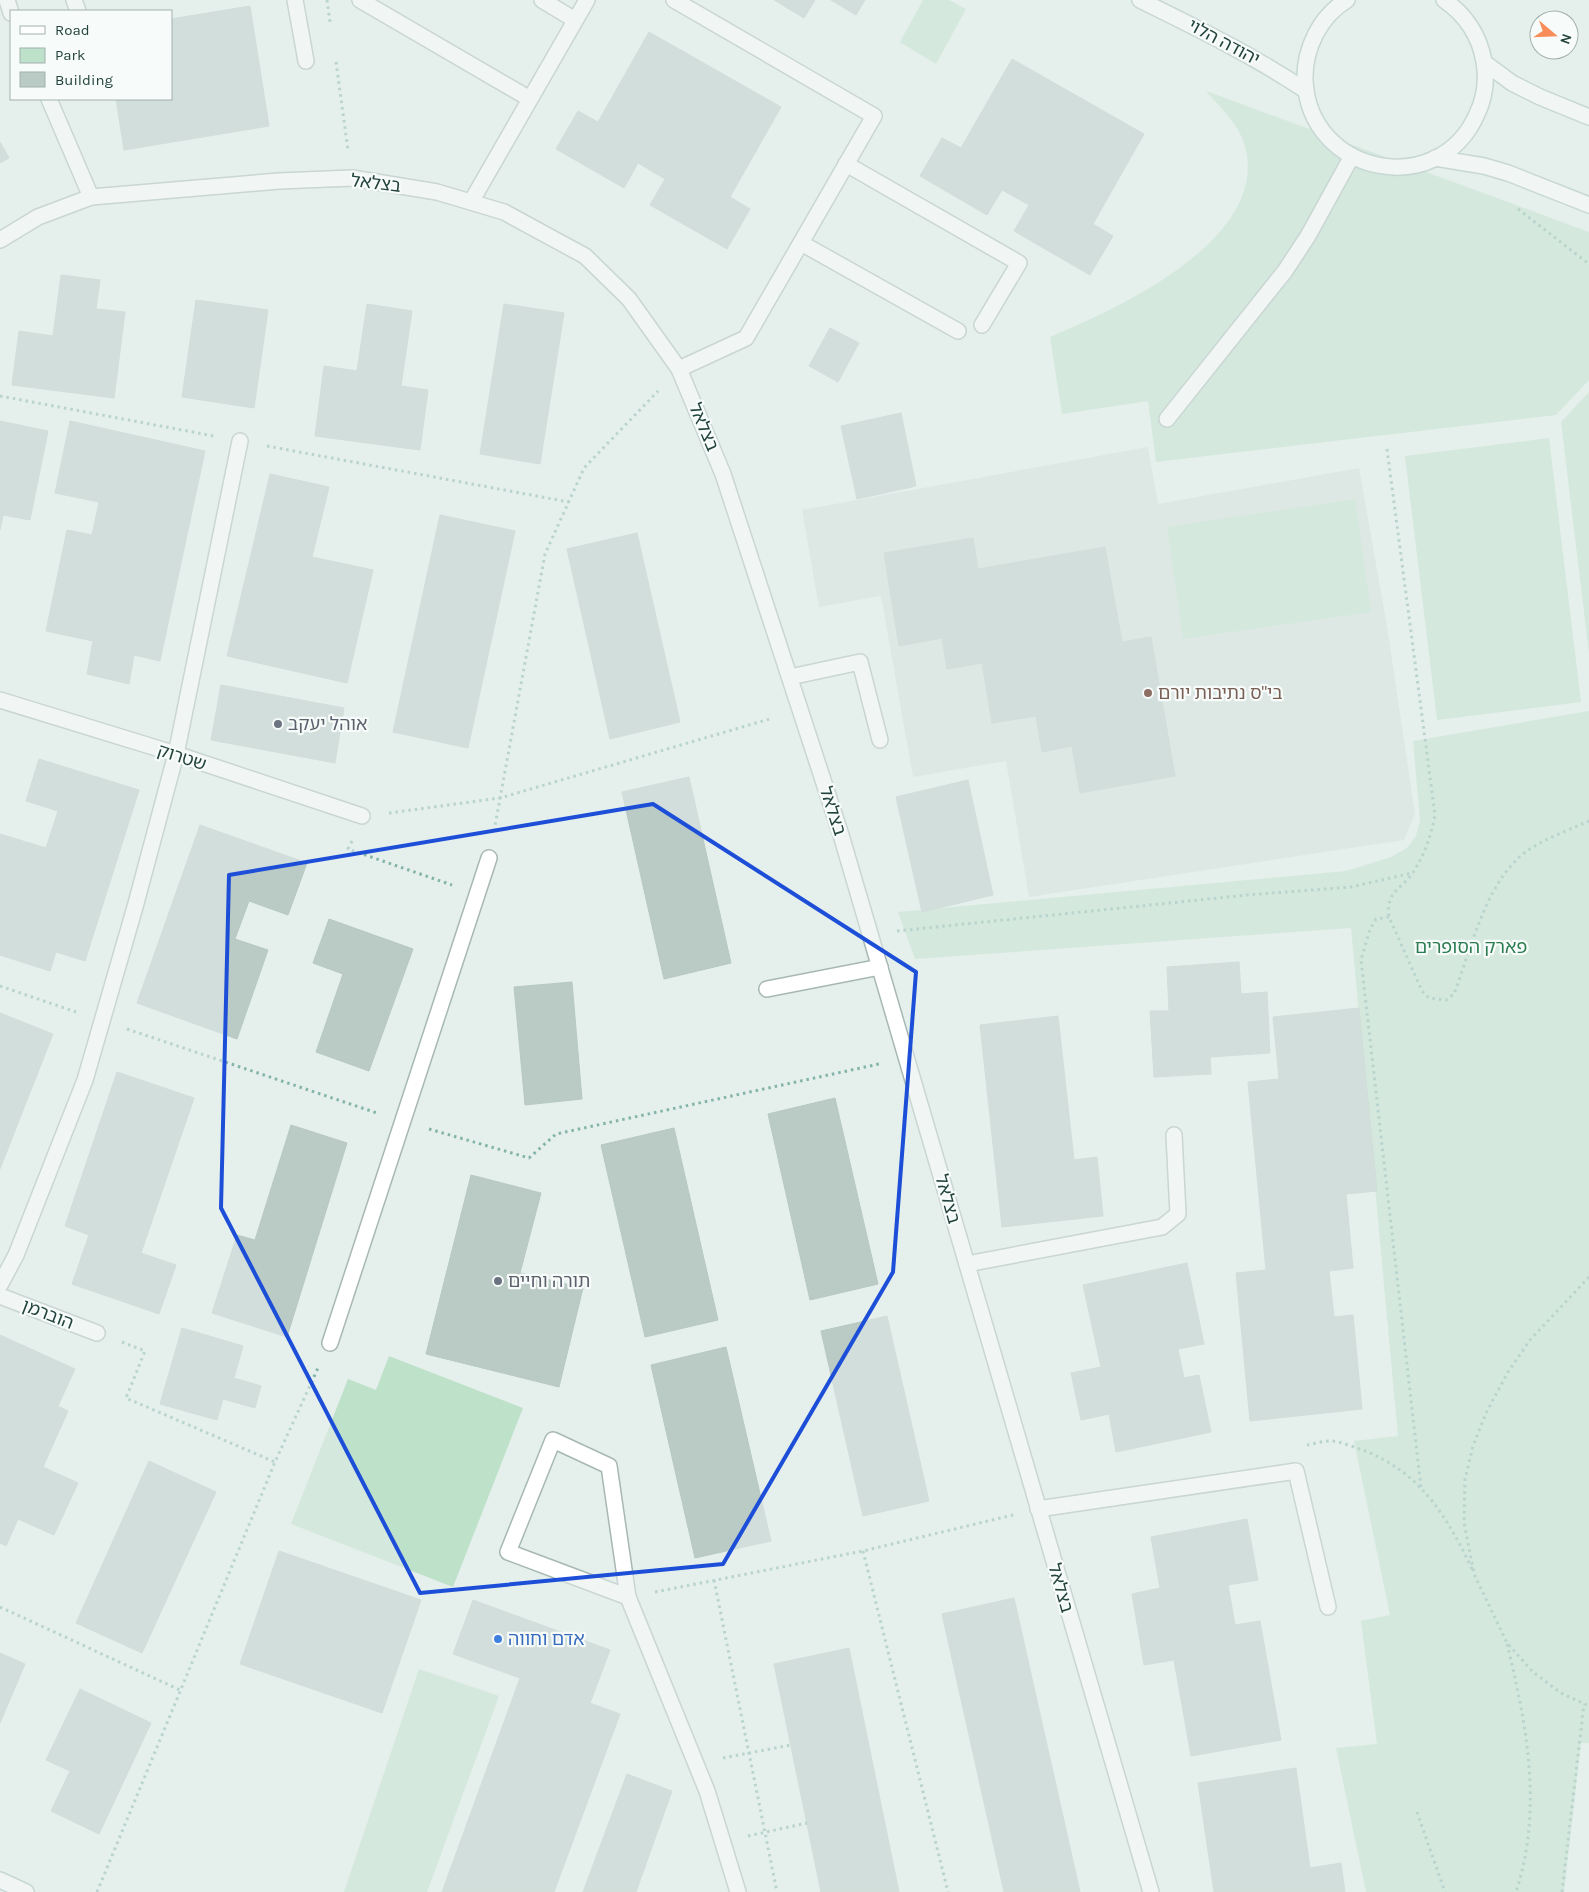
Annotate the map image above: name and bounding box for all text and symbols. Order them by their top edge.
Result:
legend [10,10,172,100]
north arrow [1529,10,1579,60]
street label: יהודה הלוי [1184,14,1264,70]
text: Road [55,21,90,39]
text: N [1556,32,1575,47]
text: Park [55,46,85,64]
text: Building [55,71,113,89]
street label: בצלאל [350,169,402,197]
street label: בצלאל [684,400,724,454]
place label: בי"ס נתיבות יורם [1158,682,1283,704]
marker: בי"ס נתיבות יורם [1142,687,1154,699]
place label: אוהל יעקב [288,713,367,735]
marker: אוהל יעקב [272,718,284,730]
street label: שטרוק [155,739,209,775]
street label: בצלאל [815,784,851,838]
park label: פארק הסופרים [1415,936,1527,958]
street label: בצלאל [930,1172,966,1226]
place label: תורה וחיים [508,1270,590,1292]
marker: תורה וחיים [492,1275,504,1287]
street label: הוברמן [19,1294,77,1334]
street label: בצלאל [1043,1561,1079,1615]
place label: אדם וחווה [508,1628,585,1650]
marker: אדם וחווה [492,1633,504,1645]

